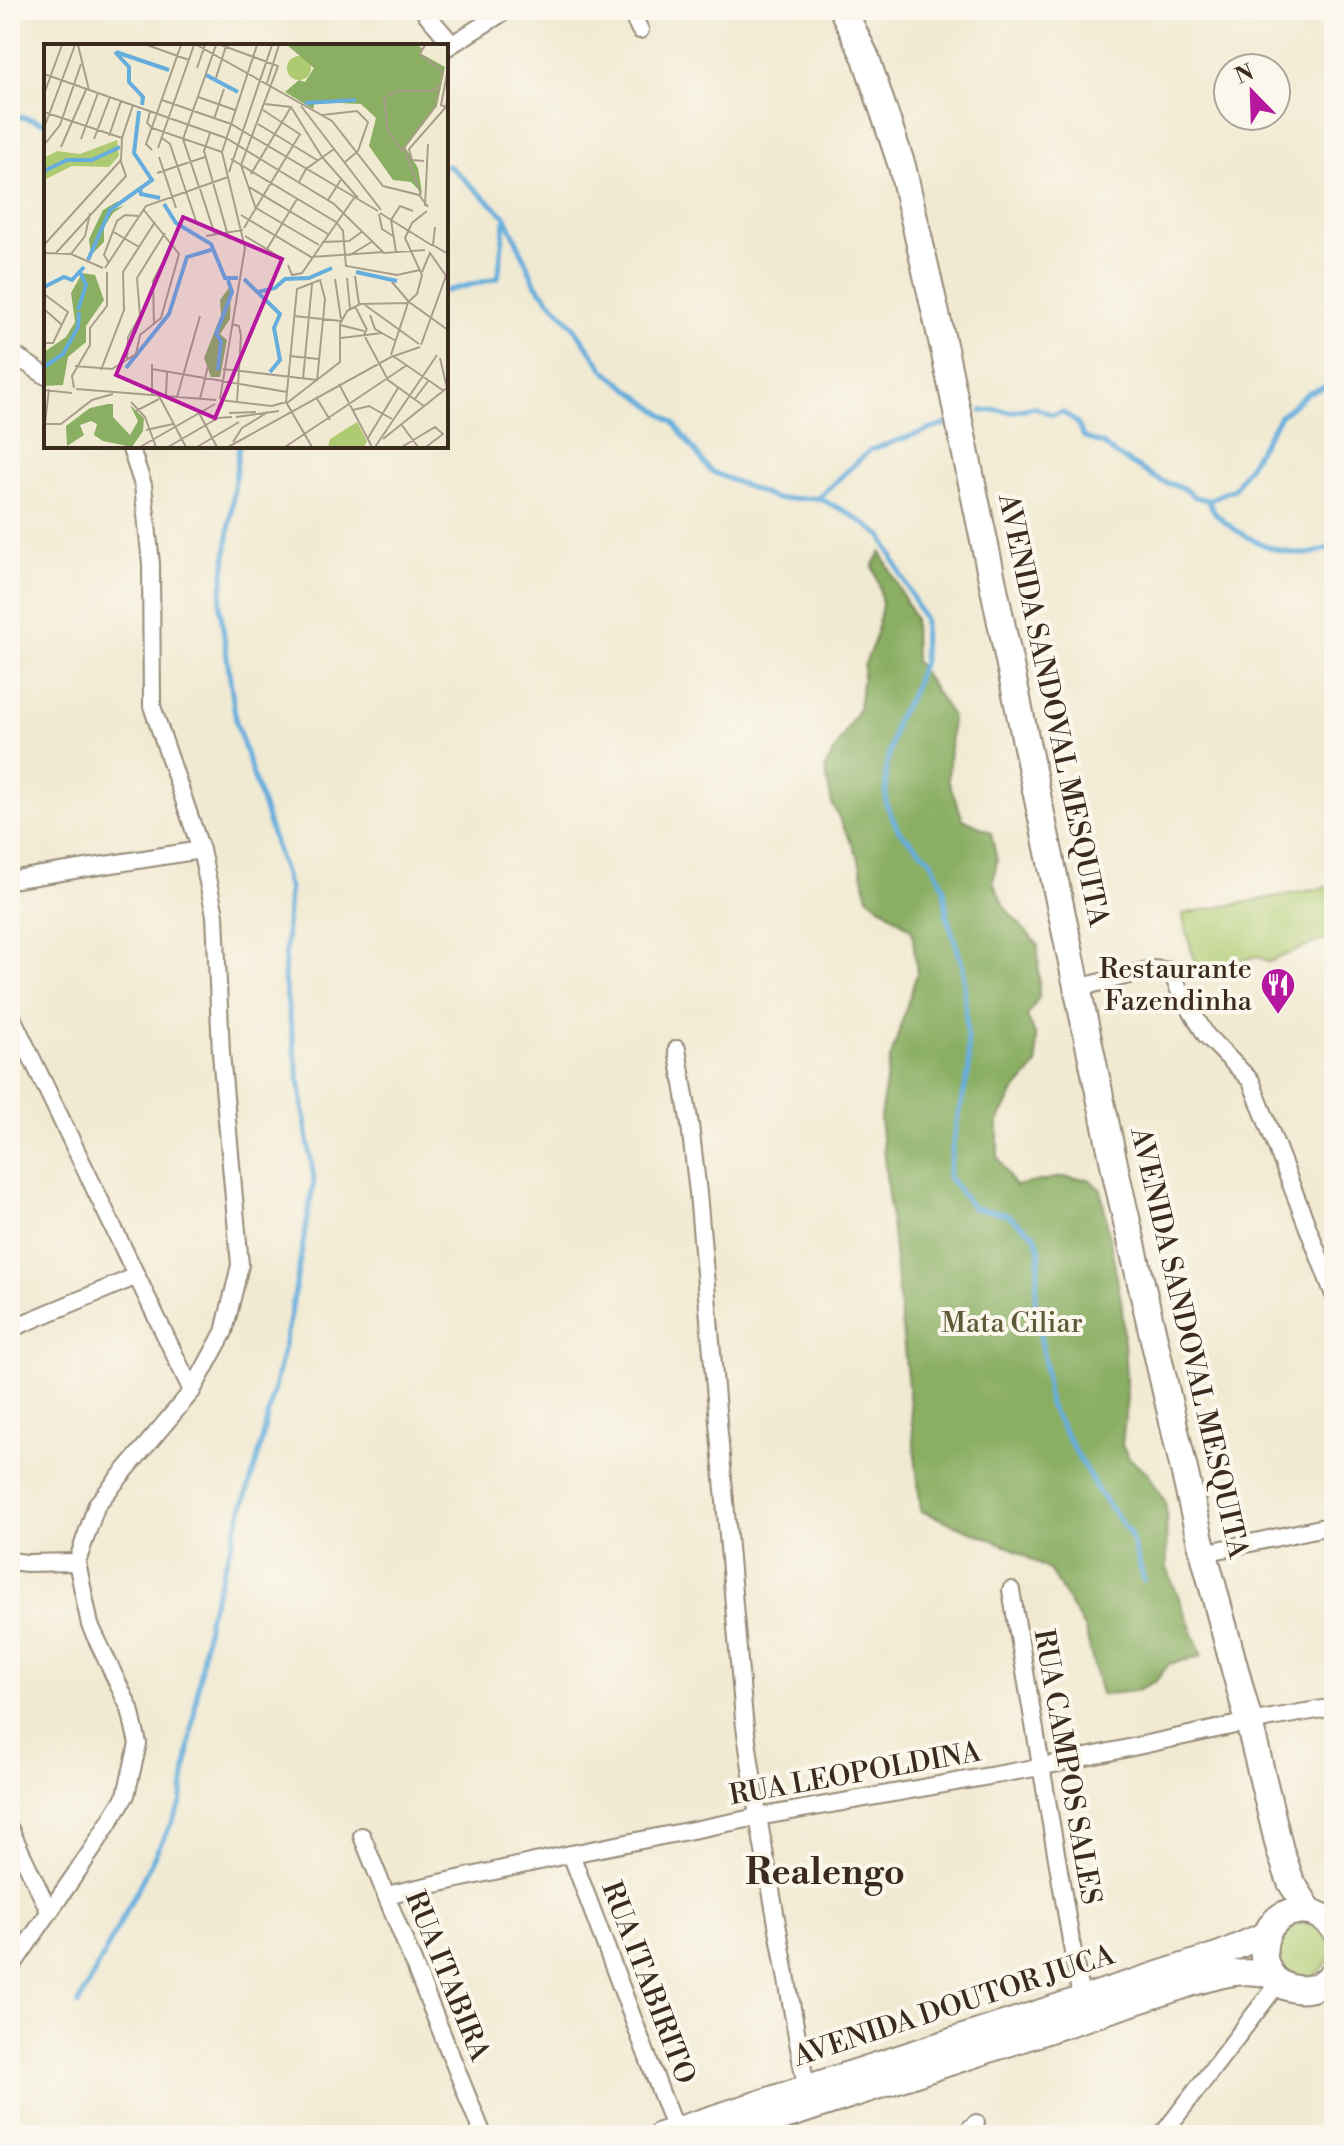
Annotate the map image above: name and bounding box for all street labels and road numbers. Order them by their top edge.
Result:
street label: AVENIDA SANDOVAL MESQUITA [990,490,1116,930]
street label: AVENIDA SANDOVAL MESQUITA [1122,1123,1256,1563]
street label: RUA CAMPOS SALES [1026,1626,1108,1908]
street label: RUA LEOPOLDINA [727,1735,984,1813]
street label: RUA ITABIRITO [593,1877,703,2089]
street label: RUA ITABIRA [397,1886,497,2067]
street label: AVENIDA DOUTOR JUCA [788,1937,1120,2075]

